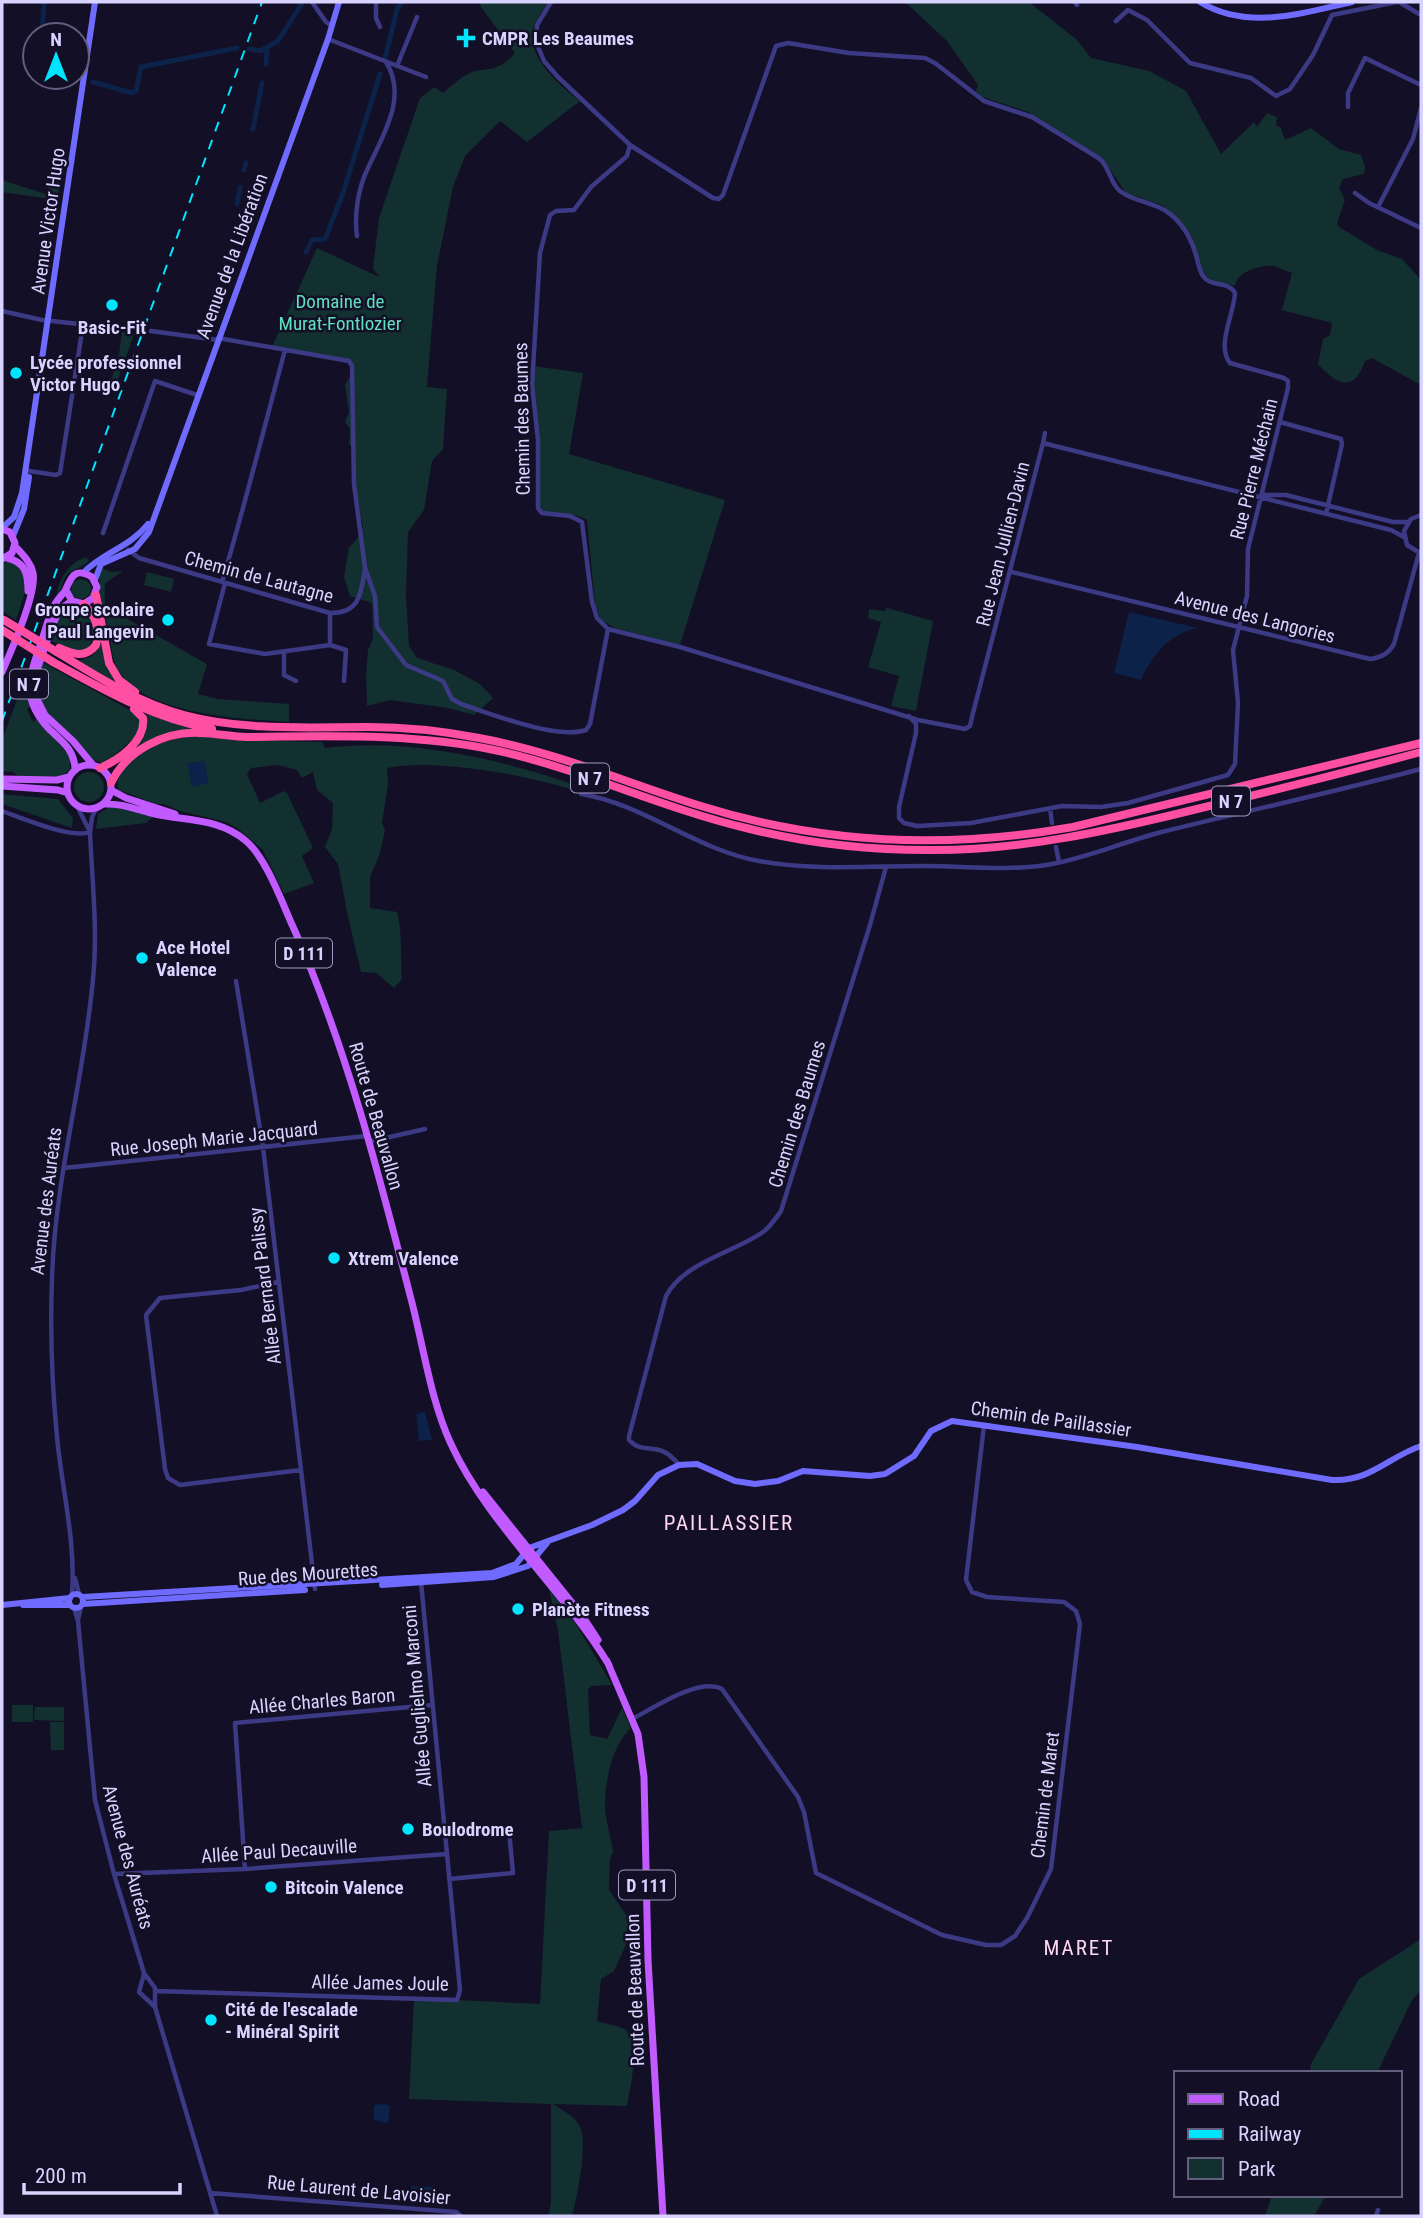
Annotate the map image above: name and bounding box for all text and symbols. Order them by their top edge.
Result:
north arrow [21,21,91,91]
place label: CMPR Les Beaumes [482,27,634,50]
text: N [50,28,62,51]
marker: CMPR Les Beaumes [456,28,476,48]
street label: Avenue Victor Hugo [26,146,70,296]
street label: Avenue de la Libération [191,170,273,342]
park label: Domaine de Murat-Fontlozier [279,290,402,335]
marker: Basic-Fit [104,297,120,313]
place label: Basic-Fit [78,316,146,339]
street label: Chemin des Baumes [509,342,535,496]
place label: Lycée professionnel Victor Hugo [30,351,182,396]
marker: Lycée professionnel Victor Hugo [8,365,24,381]
street label: Rue Pierre Méchain [1225,396,1283,542]
street label: Rue Jean Jullien-Davin [971,459,1035,629]
street label: Chemin de Lautagne [182,546,336,608]
street label: Avenue des Langories [1172,586,1338,648]
place label: Groupe scolaire Paul Langevin [35,598,154,643]
marker: Groupe scolaire Paul Langevin [160,612,176,628]
road number: N 7 [10,670,48,698]
road number: N 7 [571,764,609,792]
road number: N 7 [1212,786,1250,816]
place label: Ace Hotel Valence [156,936,230,981]
road number: D 111 [276,938,332,968]
marker: Ace Hotel Valence [134,950,150,966]
street label: Chemin des Baumes [764,1037,830,1191]
street label: Route de Beauvallon [344,1040,408,1192]
street label: Rue Joseph Marie Jacquard [109,1117,319,1161]
street label: Avenue des Auréats [26,1126,66,1276]
street label: Allée Bernard Palissy [244,1206,286,1366]
place label: Xtrem Valence [348,1247,459,1270]
marker: Xtrem Valence [326,1250,342,1266]
street label: Chemin de Paillassier [969,1396,1133,1442]
district label: PAILLASSIER [664,1511,794,1535]
street label: Rue des Mourettes [237,1558,379,1590]
place label: Planète Fitness [532,1598,650,1621]
marker: Planète Fitness [510,1601,526,1617]
street label: Allée Guglielmo Marconi [398,1604,436,1788]
street label: Allée Charles Baron [248,1683,396,1719]
street label: Chemin de Maret [1026,1730,1064,1860]
street label: Avenue des Auréats [98,1782,158,1932]
place label: Boulodrome [422,1818,514,1841]
marker: Boulodrome [400,1821,416,1837]
street label: Allée Paul Decauville [200,1834,358,1868]
road number: D 111 [619,1870,675,1899]
place label: Bitcoin Valence [285,1876,404,1899]
marker: Bitcoin Valence [263,1879,279,1895]
street label: Route de Beauvallon [621,1913,649,2067]
district label: MARET [1044,1936,1114,1960]
street label: Allée James Joule [311,1970,449,1996]
place label: Cité de l'escalade - Minéral Spirit [225,1998,358,2043]
marker: Cité de l'escalade - Minéral Spirit [203,2012,219,2028]
legend [1174,2071,1402,2197]
text: Road [1238,2087,1280,2111]
text: Railway [1238,2122,1301,2146]
scale bar [24,2152,180,2196]
text: Park [1238,2157,1276,2181]
text: 200 m [35,2164,87,2188]
street label: Rue Laurent de Lavoisier [266,2171,452,2209]

